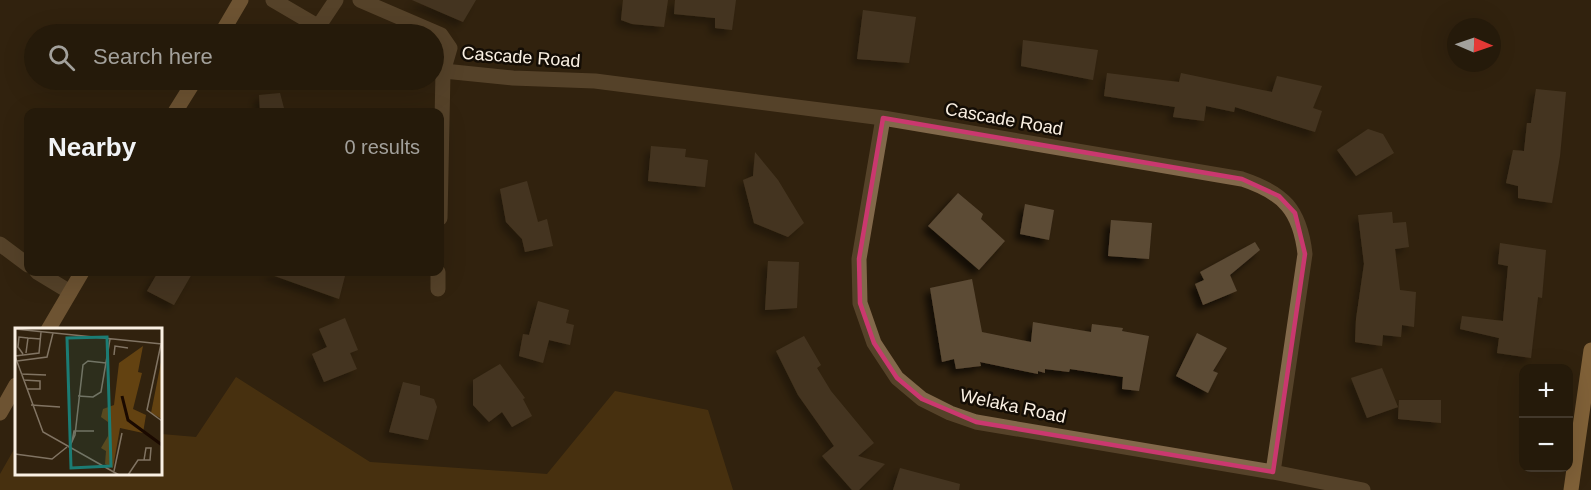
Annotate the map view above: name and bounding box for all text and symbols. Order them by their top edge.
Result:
north arrow [1447,18,1501,72]
search box [24,24,444,90]
icon: search [45,41,78,74]
street label: Cascade Road [461,43,581,71]
text: Search here [93,44,213,69]
street label: Cascade Road [944,99,1064,139]
text: Nearby [48,132,136,162]
text: 0 results [344,136,420,158]
inset map [15,328,162,475]
map controls [1519,364,1573,472]
button: + [1519,364,1573,418]
street label: Welaka Road [958,385,1068,427]
button: − [1519,418,1573,472]

